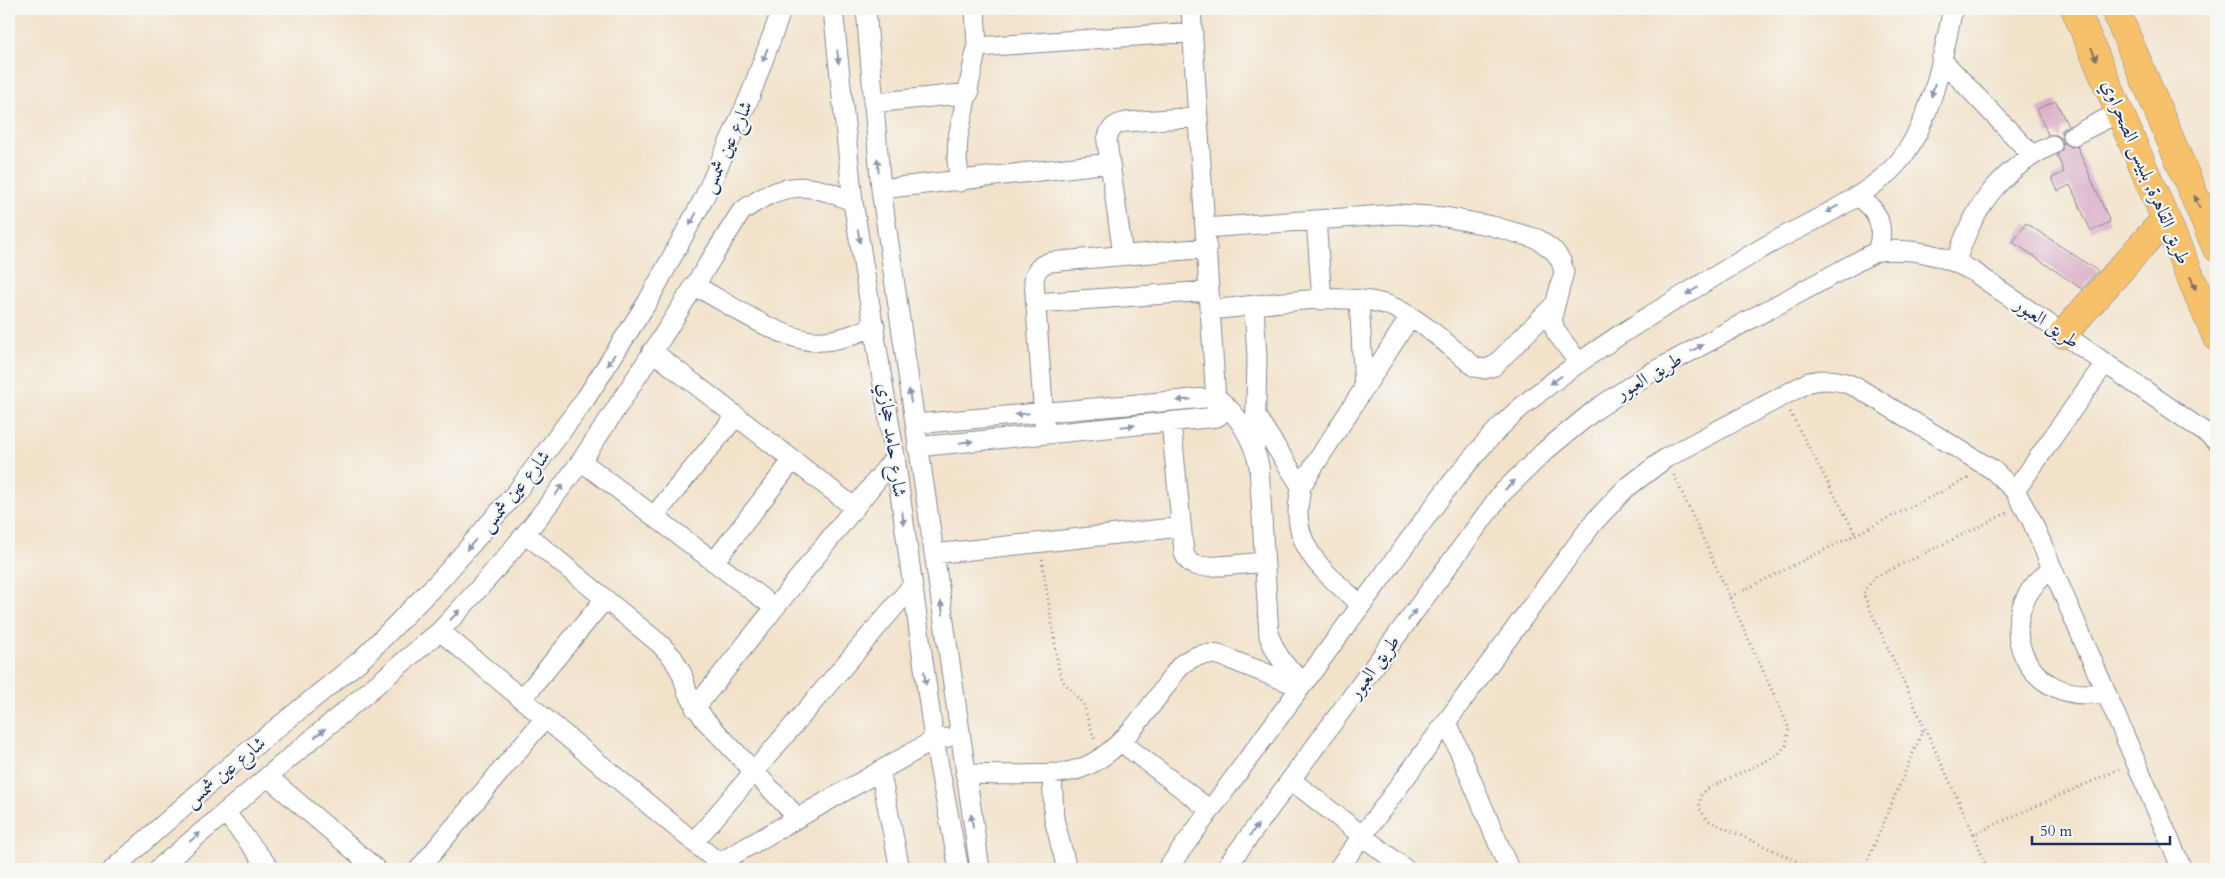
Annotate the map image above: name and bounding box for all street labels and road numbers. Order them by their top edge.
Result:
street label: طريق القاهرة, بلبيس الصحراوي [2093,76,2197,269]
street label: شارع عين شمس [695,97,761,198]
street label: طريق العبور [2008,290,2084,355]
street label: طريق العبور [1609,346,1687,407]
street label: شارع حامد حجازي [869,381,913,499]
street label: شارع عين شمس [474,444,558,539]
street label: طريق العبور [1341,630,1406,706]
street label: شارع عين شمس [179,730,272,815]

